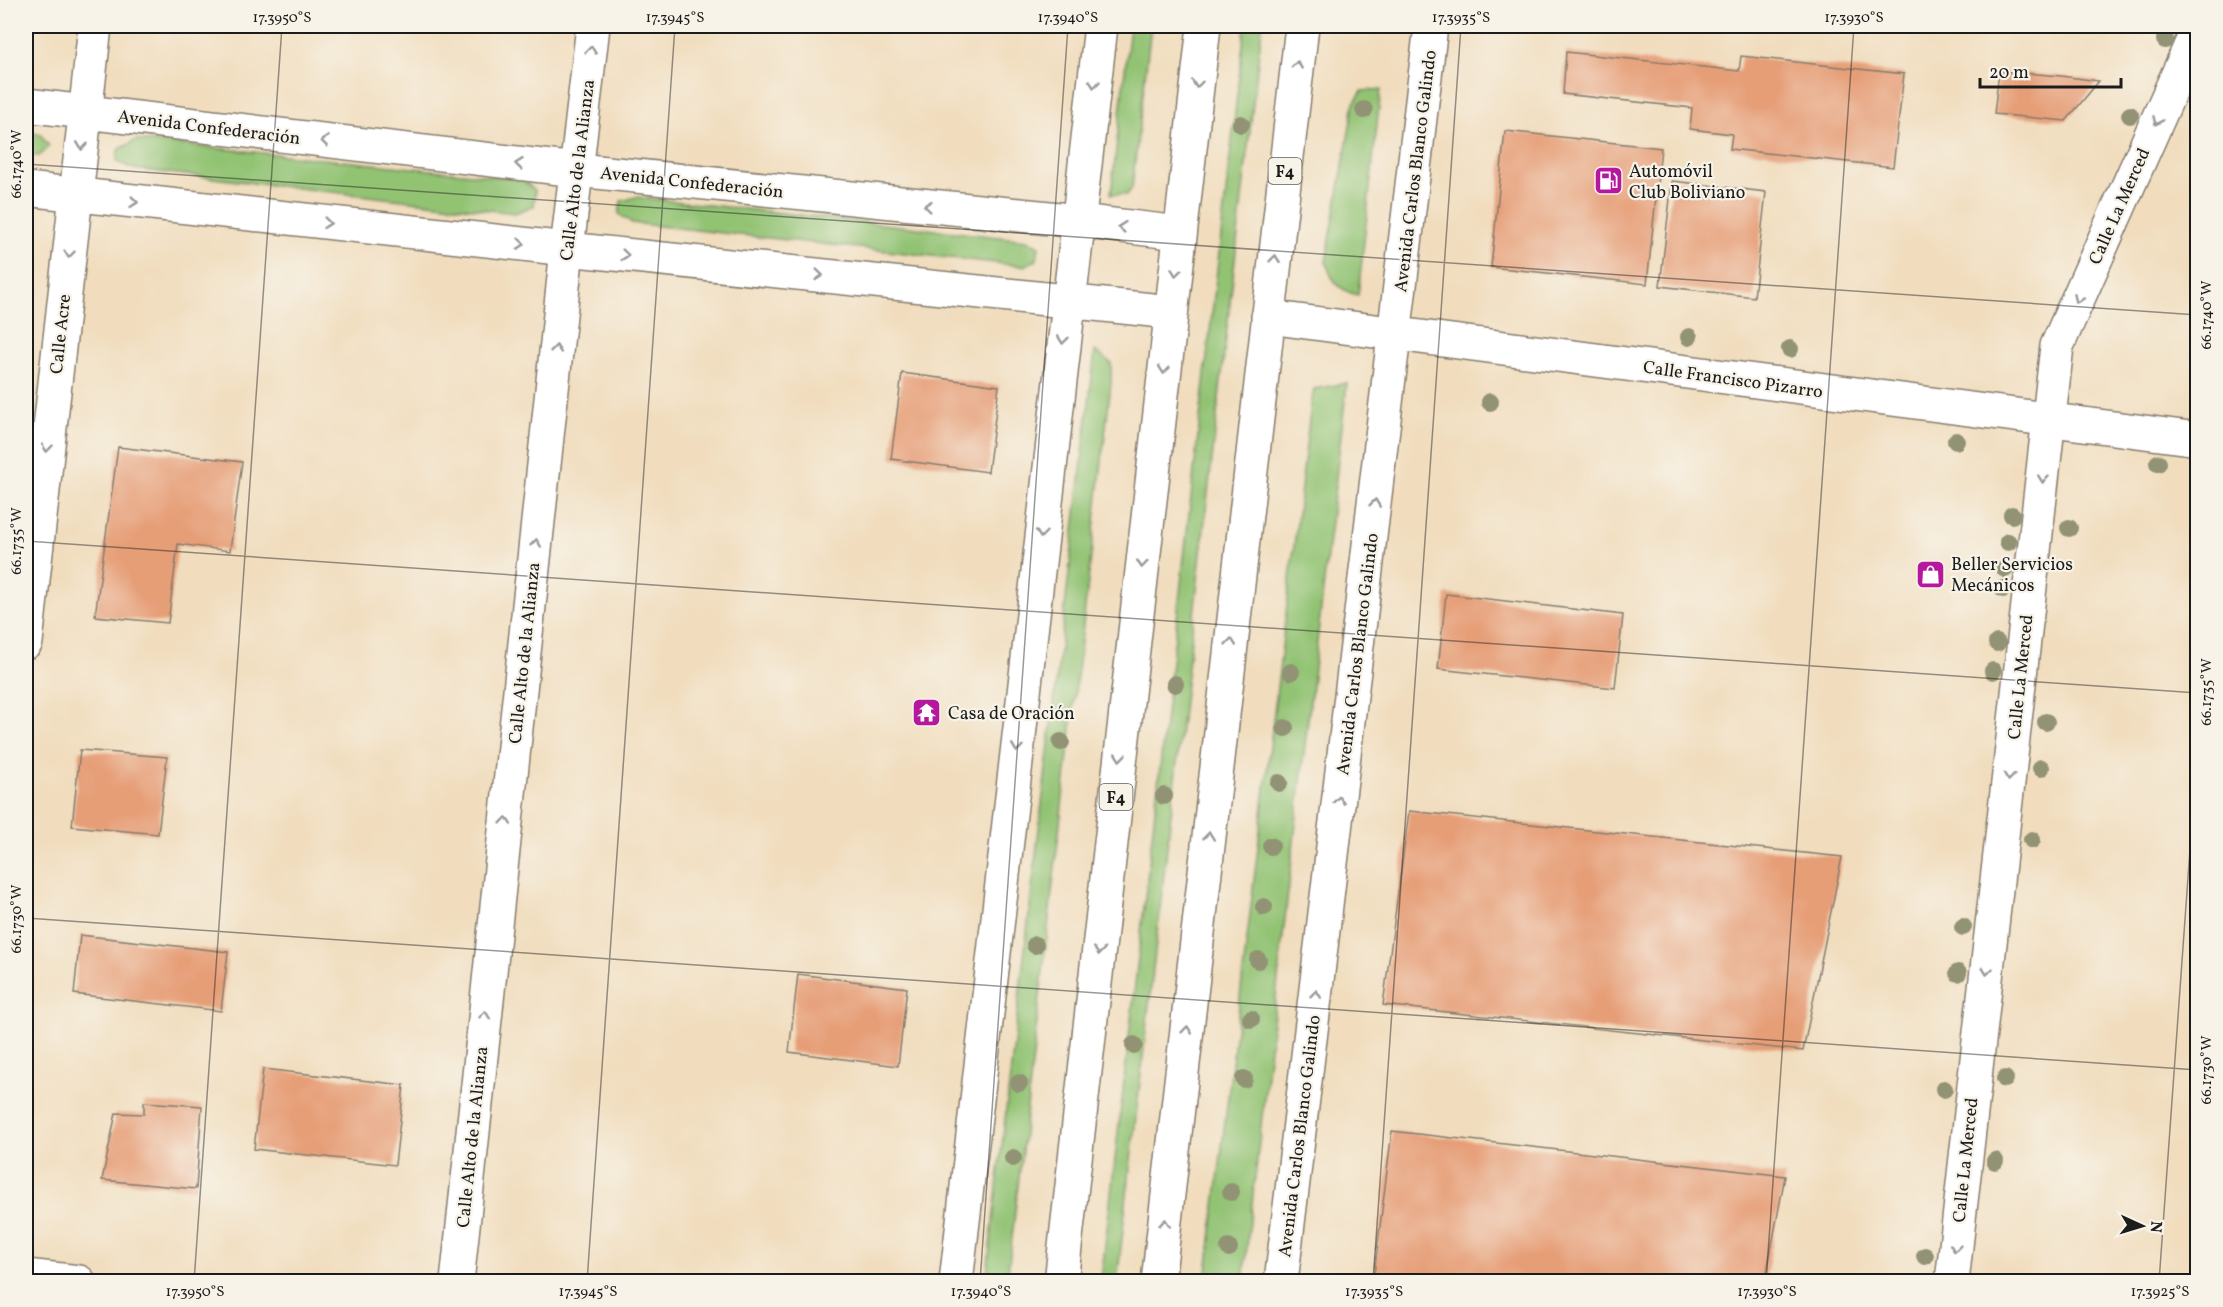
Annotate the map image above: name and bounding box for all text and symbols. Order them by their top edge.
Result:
text: 17.3950°S [252,8,312,29]
text: 17.3945°S [645,8,705,29]
text: 17.3940°S [1038,8,1098,29]
text: 17.3935°S [1432,8,1490,29]
text: 17.3930°S [1824,8,1884,29]
one-way arrow [584,45,596,54]
street label: Avenida Carlos Blanco Galindo [1389,49,1444,294]
scale bar [1980,51,2121,89]
one-way arrow [1291,61,1303,70]
text: 20 m [1989,61,2029,86]
street label: Calle Alto de la Alianza [555,78,602,262]
one-way arrow [1088,79,1101,88]
one-way arrow [1192,79,1204,88]
street label: Avenida Confederación [116,105,302,152]
one-way arrow [2152,115,2164,126]
text: 66.1740°W [7,129,28,199]
one-way arrow [321,135,330,147]
one-way arrow [76,142,88,151]
street label: Calle La Merced [2083,144,2157,269]
one-way arrow [514,158,524,170]
road number: F4 [1268,158,1302,184]
place label: Automóvil Club Boliviano [1629,160,1745,206]
street label: Avenida Confederación [599,161,785,206]
fuel station icon: Automóvil Club Boliviano [1592,165,1624,197]
one-way arrow [129,195,138,208]
one-way arrow [924,200,933,212]
one-way arrow [323,216,332,229]
one-way arrow [1118,221,1127,234]
one-way arrow [517,237,526,250]
one-way arrow [621,248,630,261]
one-way arrow [63,249,76,258]
one-way arrow [1268,254,1281,263]
one-way arrow [814,268,824,281]
one-way arrow [1170,268,1182,277]
text: 66.1740°W [2197,280,2218,350]
street label: Calle Acre [45,293,78,375]
one-way arrow [2073,293,2085,304]
one-way arrow [1058,335,1070,344]
one-way arrow [549,345,562,354]
street label: Calle Francisco Pizarro [1641,355,1824,405]
one-way arrow [1158,365,1171,374]
one-way arrow [41,443,54,452]
one-way arrow [2037,474,2049,483]
one-way arrow [1369,498,1381,507]
text: 66.1735°W [7,507,28,575]
one-way arrow [1035,529,1048,538]
street label: Avenida Carlos Blanco Galindo [1331,532,1386,777]
one-way arrow [529,539,541,548]
place label: Beller Servicios Mecánicos [1951,553,2073,599]
shop icon: Beller Servicios Mecánicos [1914,558,1946,590]
one-way arrow [1137,559,1149,568]
street label: Calle Alto de la Alianza [504,561,547,745]
street label: Calle La Merced [2003,613,2040,741]
one-way arrow [1224,638,1237,647]
text: 66.1735°W [2197,658,2218,726]
temple icon: Casa de Oración [911,697,943,729]
place label: Casa de Oración [948,702,1075,727]
one-way arrow [1011,744,1024,753]
one-way arrow [1115,753,1127,762]
one-way arrow [2003,772,2016,781]
road number: F4 [1100,784,1132,810]
one-way arrow [1333,796,1345,805]
one-way arrow [499,816,512,825]
one-way arrow [1202,831,1215,840]
text: 66.1730°W [7,885,28,953]
one-way arrow [1093,946,1105,956]
one-way arrow [1981,966,1994,975]
one-way arrow [1309,990,1322,999]
one-way arrow [478,1010,491,1019]
street label: Avenida Carlos Blanco Galindo [1273,1014,1328,1259]
one-way arrow [1180,1025,1193,1034]
text: 66.1730°W [2197,1036,2218,1104]
street label: Calle Alto de la Alianza [452,1045,495,1229]
street label: Calle La Merced [1948,1096,1985,1224]
north arrow [2112,1196,2172,1256]
one-way arrow [1158,1219,1171,1228]
text: N [2144,1220,2166,1234]
one-way arrow [1950,1243,1962,1252]
text: 17.3950°S [165,1282,225,1303]
text: 17.3945°S [558,1282,618,1303]
text: 17.3940°S [951,1282,1011,1303]
text: 17.3935°S [1345,1282,1403,1303]
text: 17.3930°S [1737,1282,1797,1303]
text: 17.3925°S [2130,1282,2190,1303]

